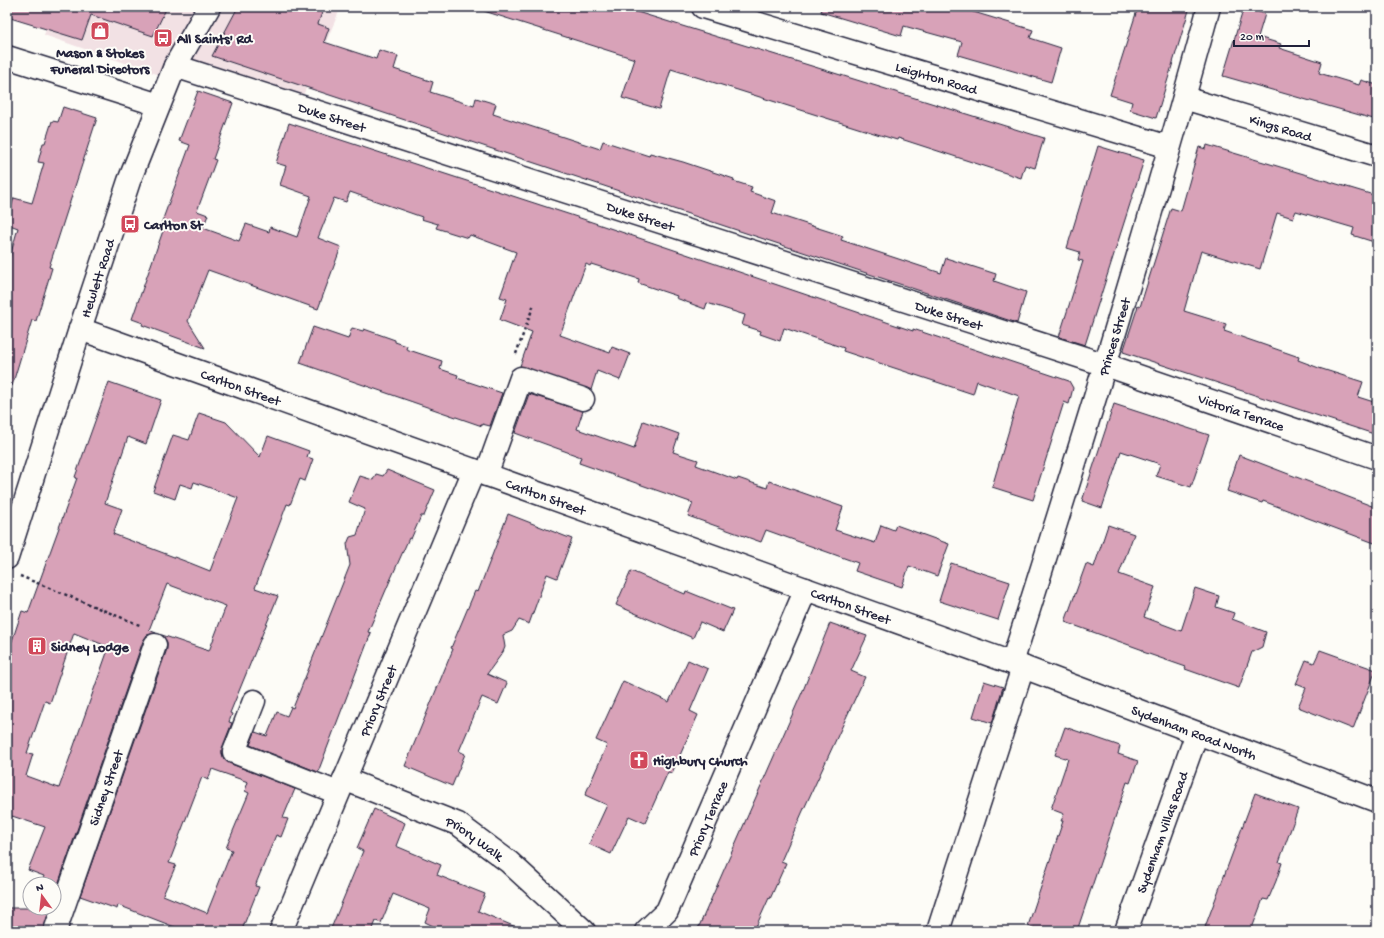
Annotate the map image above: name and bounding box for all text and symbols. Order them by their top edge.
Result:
shop icon: Mason & Stokes Funeral Directors [89,20,111,42]
scale bar [1234,22,1309,48]
bus stop icon: All Saints' Rd [152,27,174,49]
text: 20 m [1240,31,1265,45]
place label: All Saints' Rd [176,32,254,49]
place label: Mason & Stokes Funeral Directors [50,46,150,79]
street label: Leighton Road [893,59,981,100]
street label: Duke Street [295,100,368,138]
street label: Kings Road [1247,112,1315,147]
street label: Duke Street [603,199,677,237]
bus stop icon: Carlton St [119,213,141,235]
place label: Carlton St [143,218,204,235]
street label: Hewlett Road [78,236,121,320]
street label: Princes Street [1096,295,1136,379]
street label: Duke Street [911,298,985,336]
street label: Carlton Street [198,367,284,412]
street label: Victoria Terrace [1194,391,1287,437]
street label: Carlton Street [503,476,589,521]
street label: Carlton Street [808,586,894,630]
building icon: Sidney Lodge [26,635,48,657]
place label: Sidney Lodge [51,640,129,657]
street label: Priory Street [357,662,403,740]
street label: Sydenham Road North [1128,703,1259,766]
street label: Sidney Street [86,747,129,829]
church icon: Highbury Church [628,749,650,771]
place label: Highbury Church [653,754,748,771]
street label: Sydenham Villas Road [1134,768,1194,896]
street label: Priory Terrace [685,778,733,861]
street label: Priory Walk [442,814,507,867]
north arrow [22,876,62,916]
text: N [35,882,45,895]

